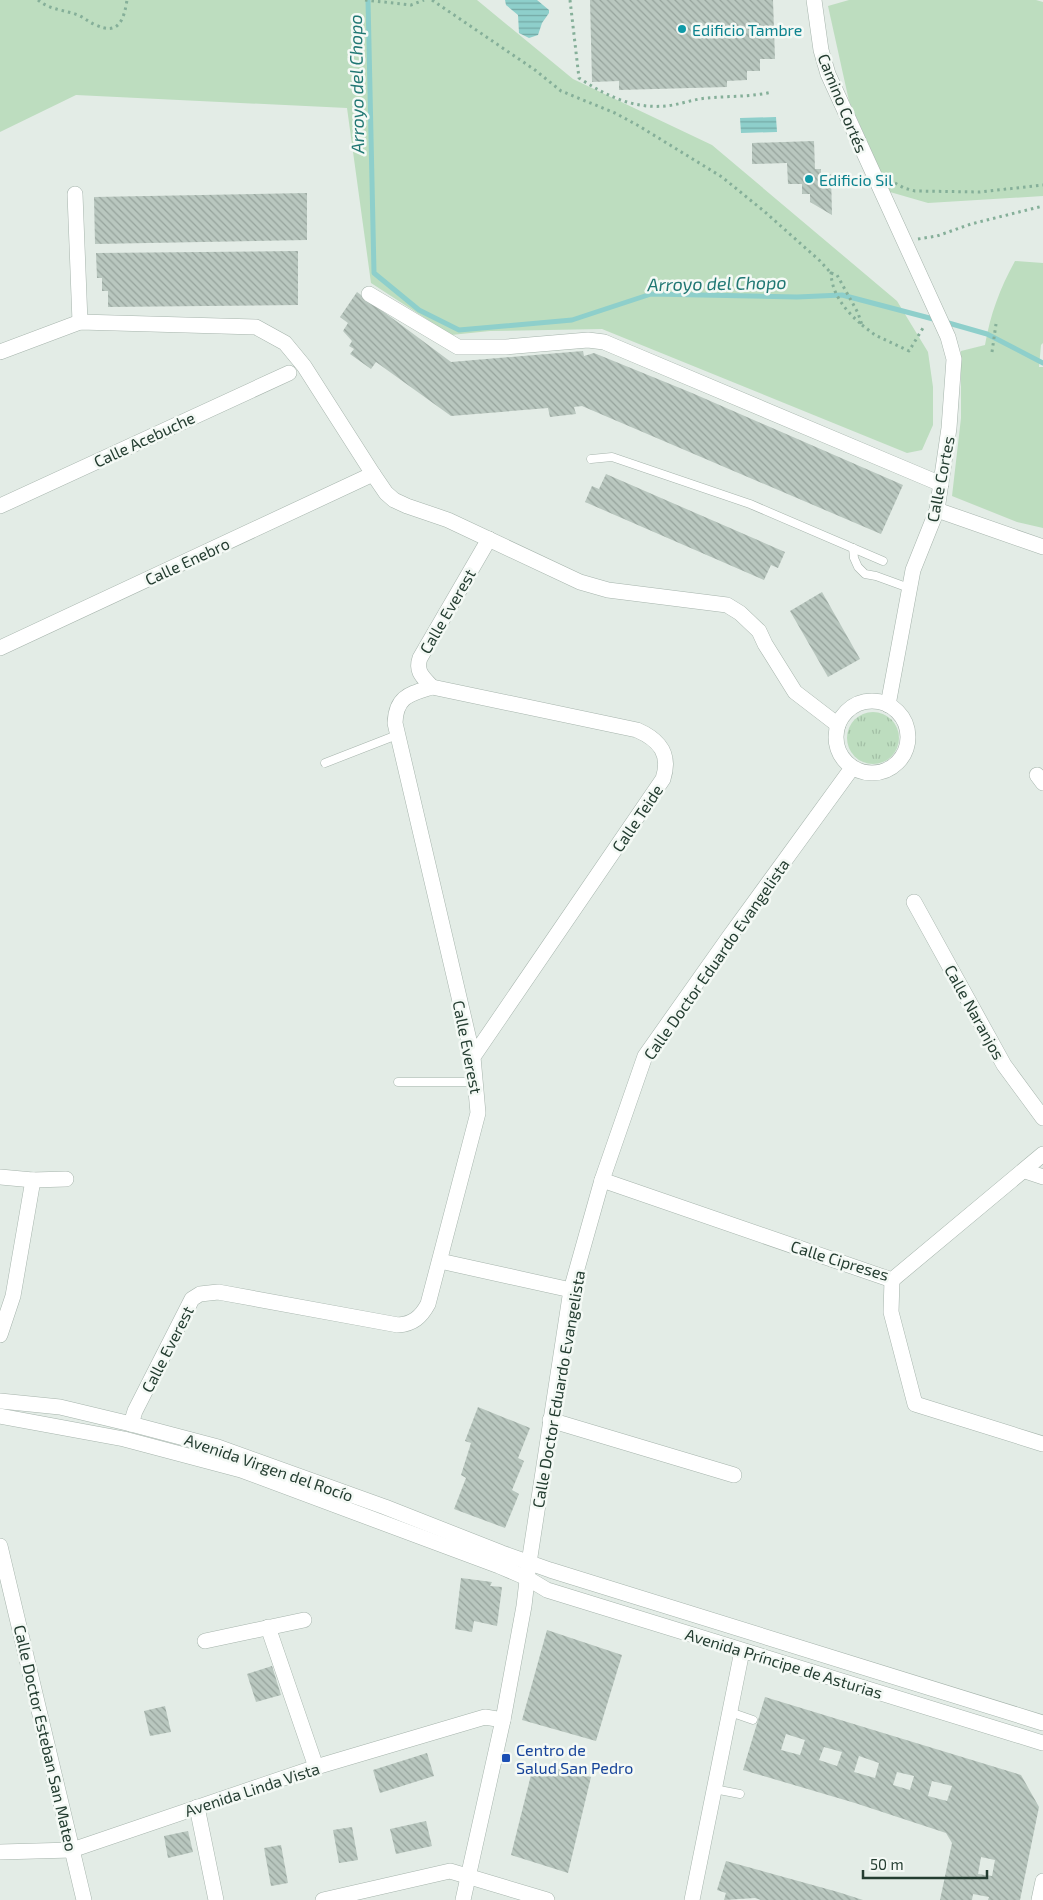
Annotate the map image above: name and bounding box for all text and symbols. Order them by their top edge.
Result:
water label: Arroyo del Chopo [344,14,368,155]
place label: Edificio Tambre [692,20,802,39]
marker: Edificio Tambre [676,23,688,35]
street label: Camino Cortés [814,51,872,155]
place label: Edificio Sil [819,170,893,189]
marker: Edificio Sil [803,173,815,185]
water label: Arroyo del Chopo [646,271,787,295]
street label: Calle Acebuche [90,407,198,471]
street label: Calle Cortes [922,434,958,524]
street label: Calle Enebro [142,533,232,589]
street label: Calle Everest [415,565,479,657]
street label: Calle Teide [608,781,666,855]
street label: Calle Doctor Eduardo Evangelista [639,855,793,1063]
street label: Calle Naranjos [940,961,1009,1063]
street label: Calle Everest [450,999,486,1095]
street label: Calle Cipreses [789,1236,891,1284]
street label: Calle Doctor Eduardo Evangelista [528,1269,588,1509]
street label: Calle Everest [137,1303,197,1395]
street label: Avenida Virgen del Rocío [182,1429,356,1505]
street label: Calle Doctor Esteban San Mateo [11,1623,81,1853]
street label: Avenida Príncipe de Asturias [683,1624,885,1702]
place label: Centro de Salud San Pedro [516,1740,633,1777]
marker: Centro de Salud San Pedro [500,1752,512,1764]
street label: Avenida Linda Vista [182,1758,322,1820]
scale bar [863,1848,987,1880]
text: 50 m [870,1855,904,1873]

